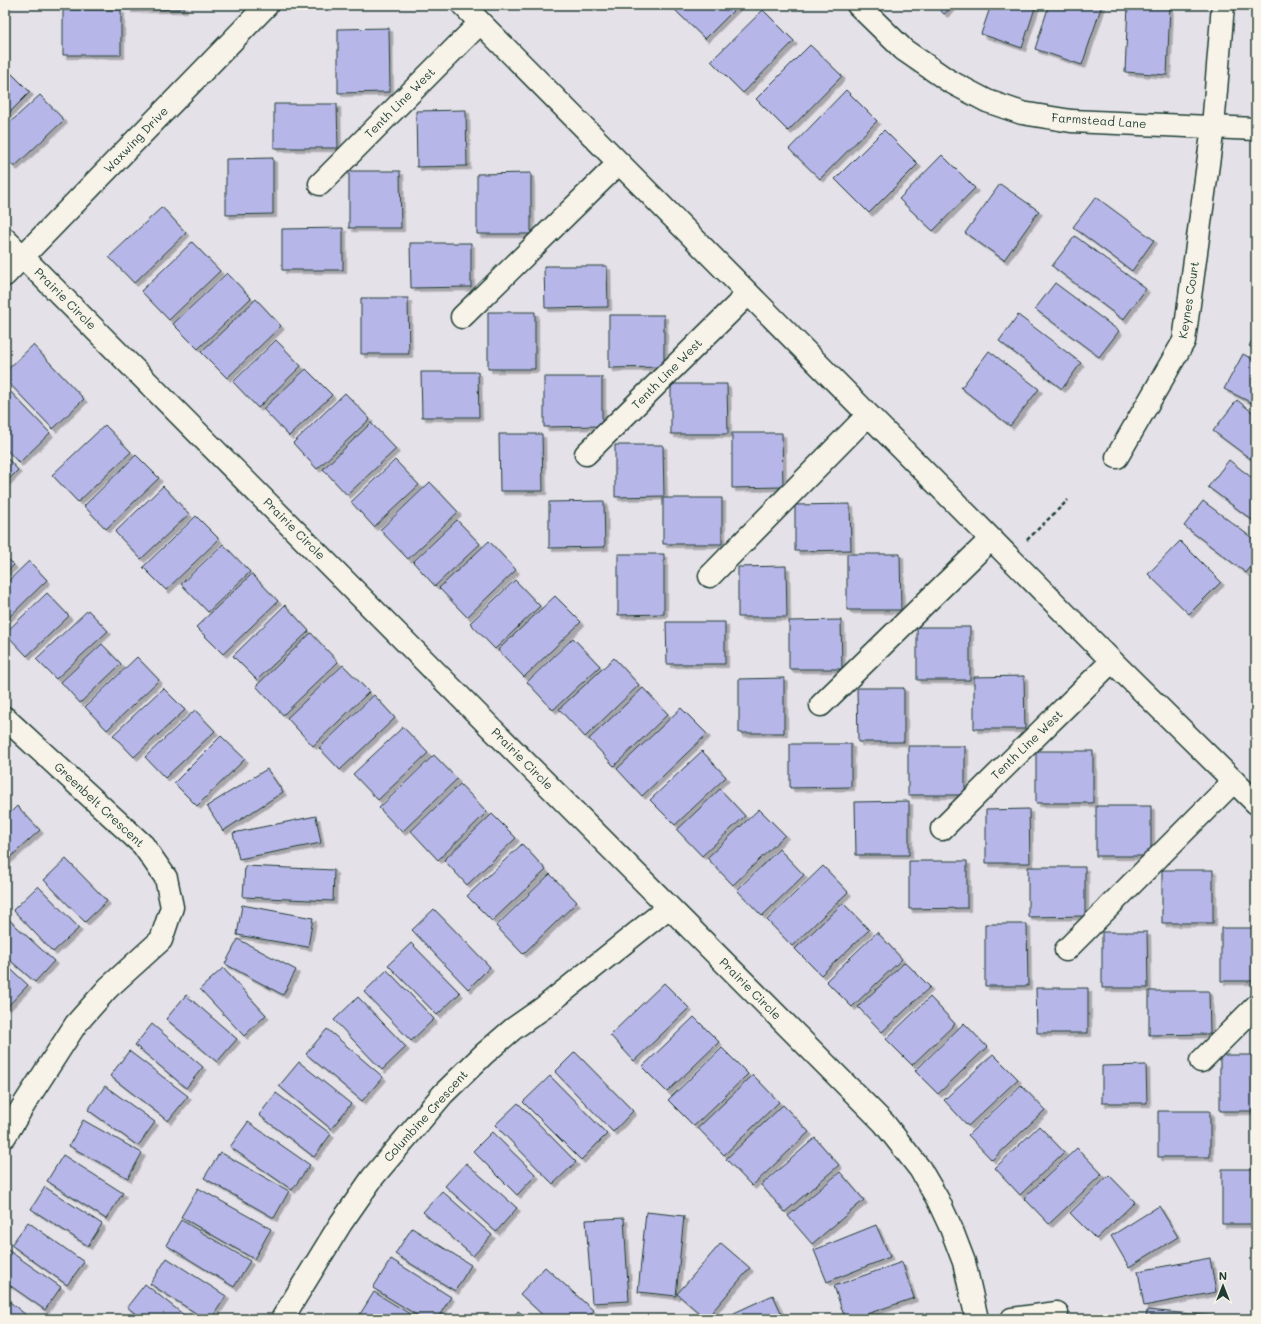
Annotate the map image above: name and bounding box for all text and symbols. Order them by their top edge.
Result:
street label: Tenth Line West [361,64,438,141]
street label: Waxwing Drive [100,103,171,176]
street label: Farmstead Lane [1051,109,1147,131]
street label: Keynes Court [1174,260,1202,340]
street label: Prairie Circle [31,264,100,333]
street label: Tenth Line West [628,335,705,412]
street label: Prairie Circle [260,494,329,563]
street label: Tenth Line West [987,706,1066,783]
street label: Prairie Circle [488,724,557,793]
street label: Greenbelt Crescent [51,758,148,850]
street label: Prairie Circle [716,954,785,1023]
street label: Columbine Crescent [380,1066,471,1165]
north arrow [1203,1266,1243,1306]
text: N [1219,1268,1227,1283]

